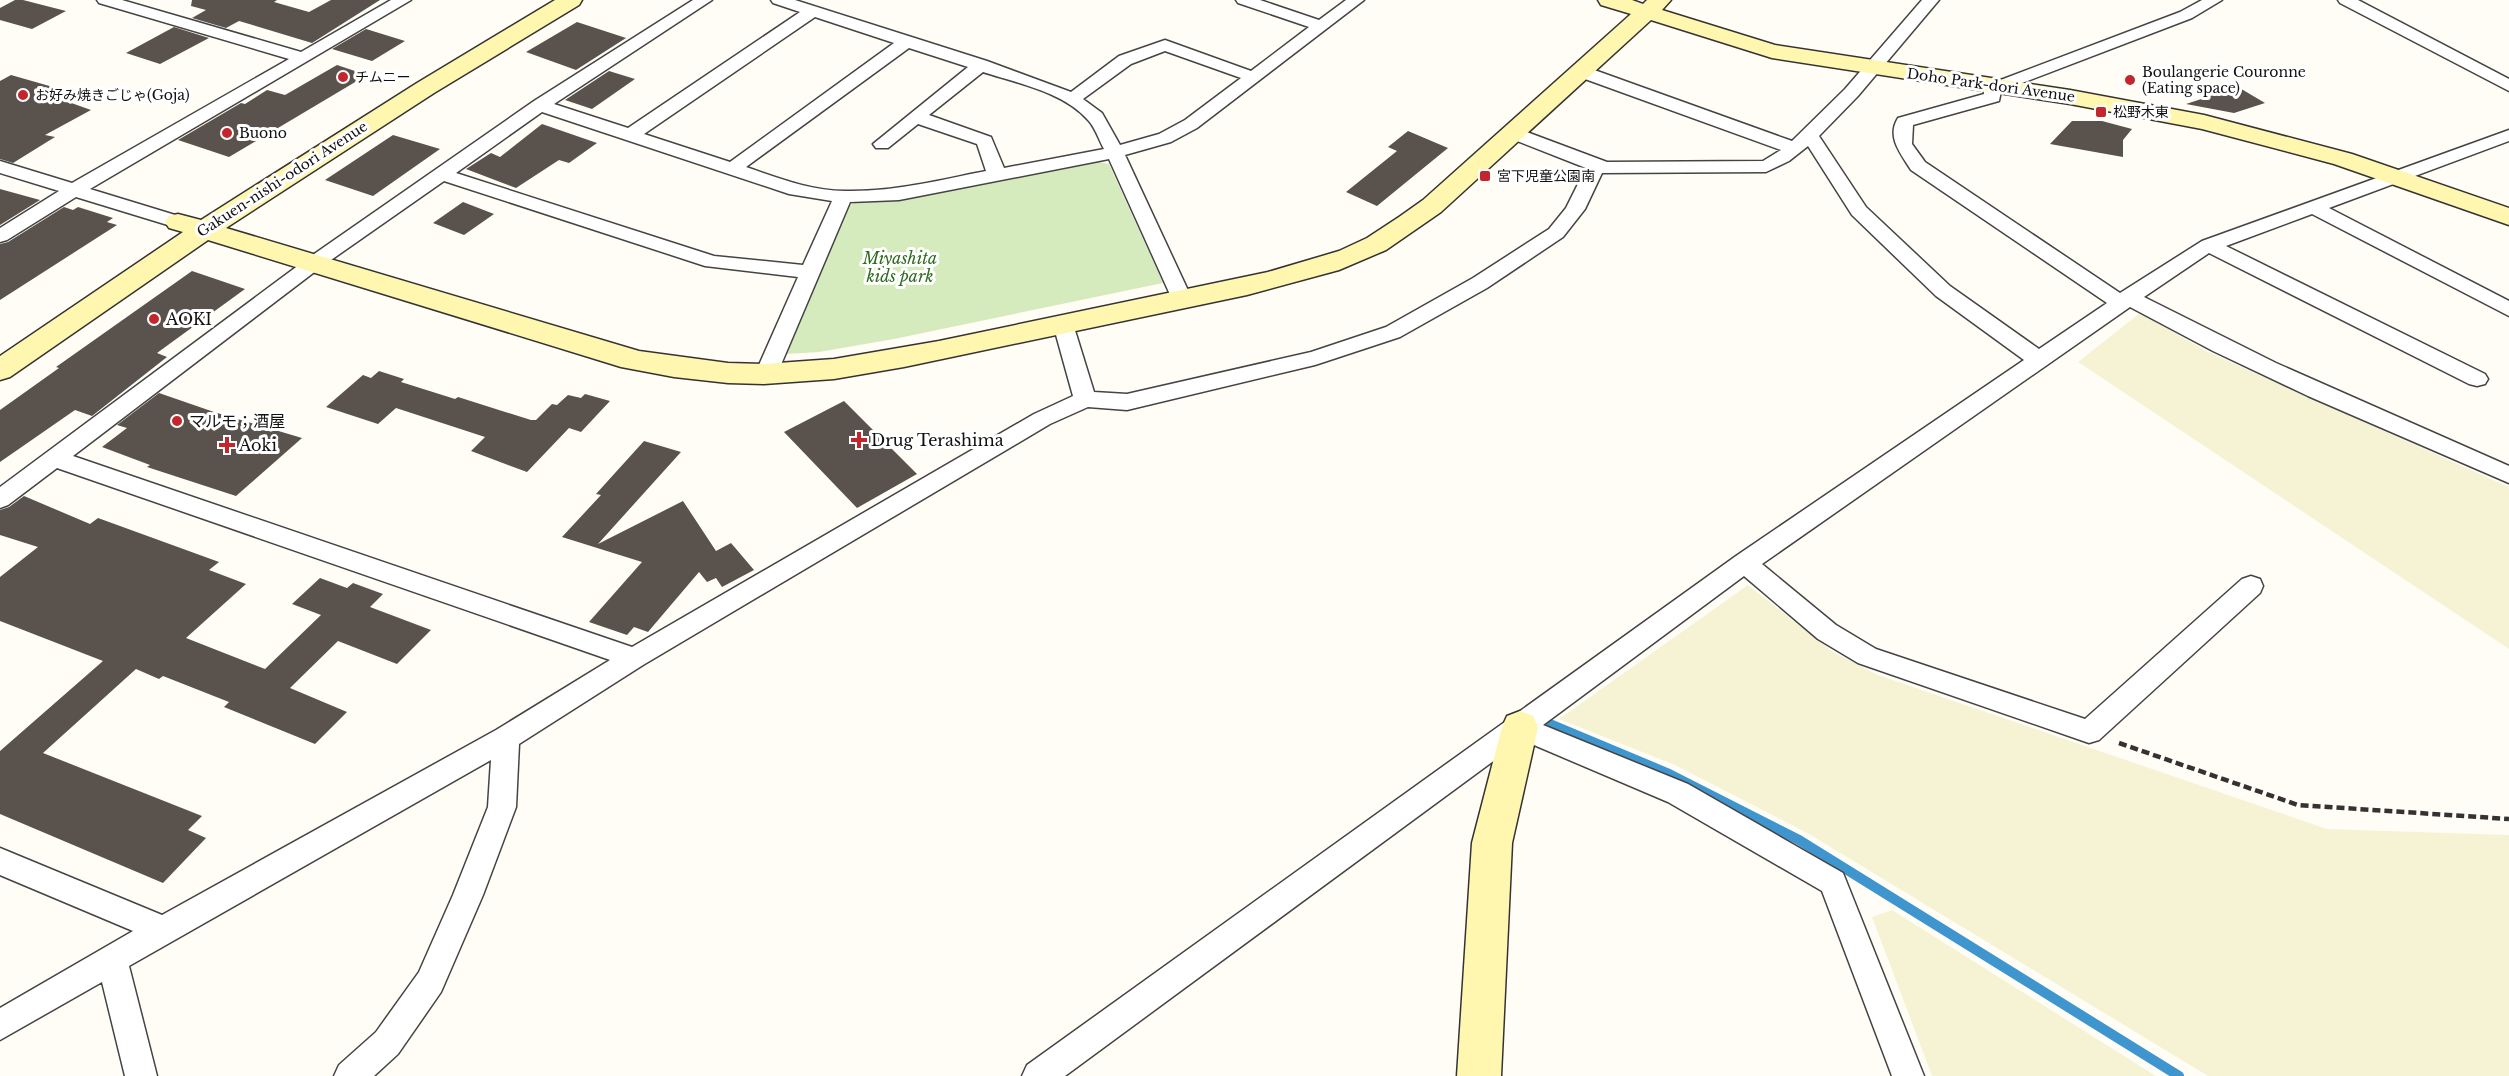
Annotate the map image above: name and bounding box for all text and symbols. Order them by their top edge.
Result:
place label: Boulangerie Couronne (Eating space) [2142,63,2306,97]
street label: Doho Park-dori Avenue [1906,64,2076,106]
place label: チムニー [355,68,411,86]
marker: チムニー [336,70,350,84]
marker: Boulangerie Couronne (Eating space) [2123,73,2137,87]
place label: お好み焼きごじゃ(Goja) [35,86,190,104]
marker: お好み焼きごじゃ(Goja) [16,88,30,102]
place label: 松野木東 [2113,103,2169,121]
marker: 松野木東 [2094,105,2108,119]
street label: Gakuen-nishi-odori Avenue [193,117,371,241]
place label: Buono [239,124,287,142]
marker: Buono [220,126,234,140]
place label: 宮下児童公園南 [1497,167,1595,185]
marker: 宮下児童公園南 [1478,169,1492,183]
park label: Miyashita kids park [862,248,937,286]
place label: AOKI [165,309,212,329]
marker: AOKI [147,312,161,326]
place label: マルモ；酒屋 [189,411,285,431]
marker: マルモ；酒屋 [170,414,184,428]
place label: Drug Terashima [871,430,1004,450]
marker: Drug Terashima [852,433,866,447]
place label: Aoki [238,435,277,455]
marker: Aoki [220,438,234,452]

